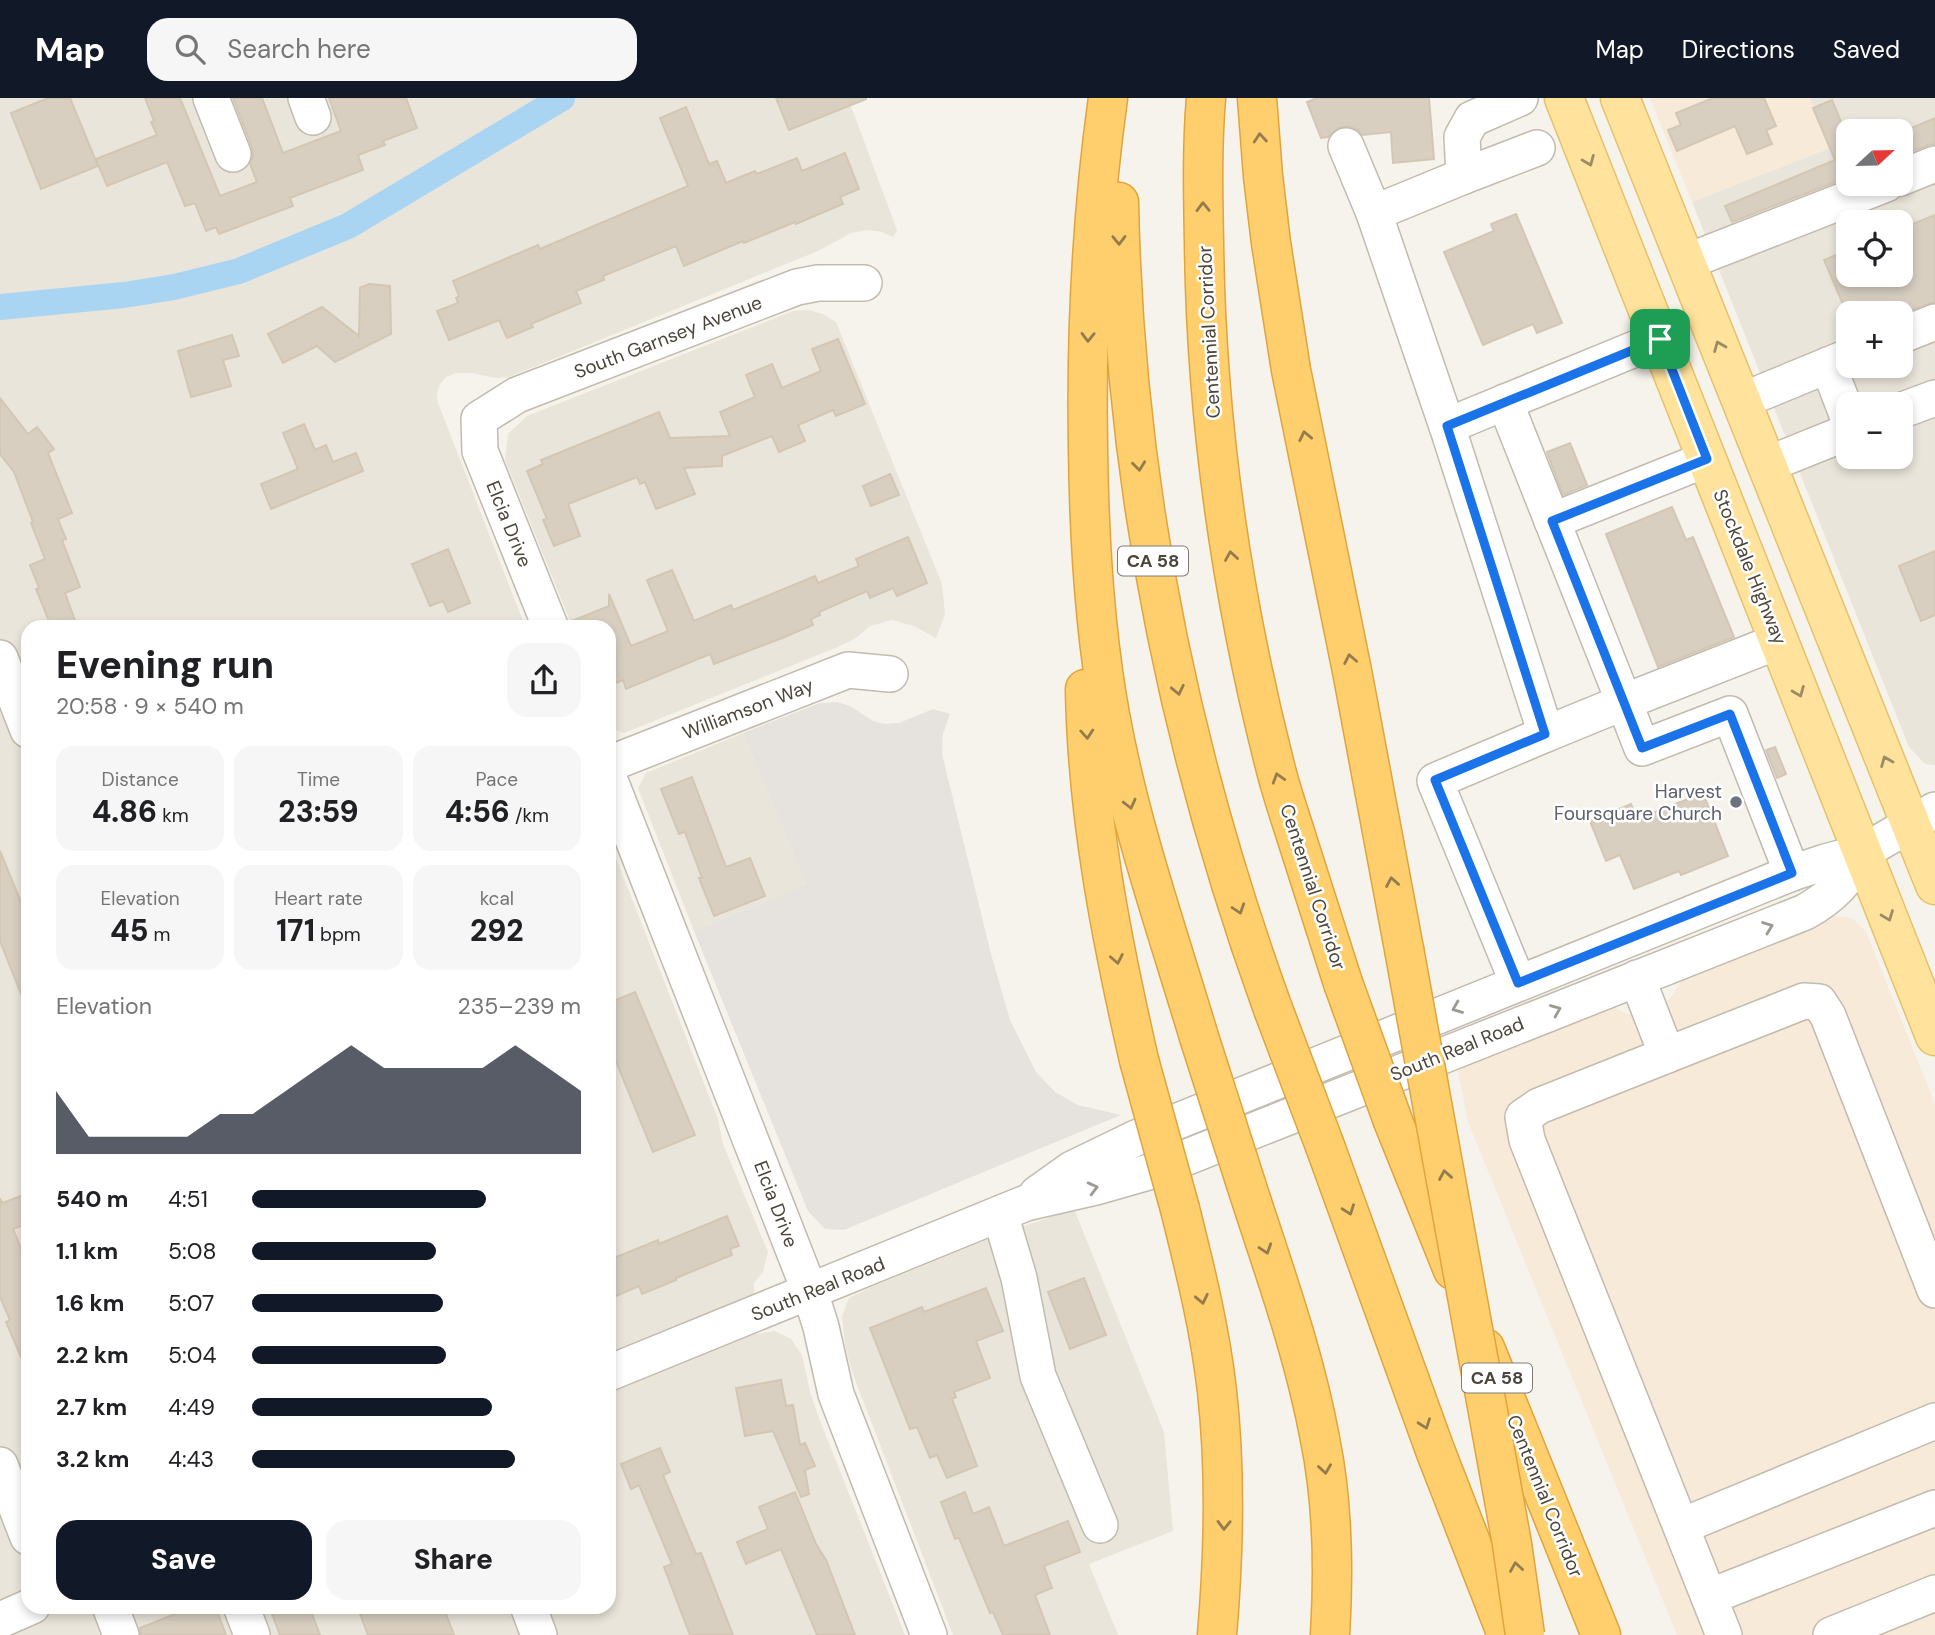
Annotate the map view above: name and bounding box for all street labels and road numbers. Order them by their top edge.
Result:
street label: Centennial Corridor [1192,245,1226,419]
street label: South Garnsey Avenue [570,290,766,384]
street label: Elcia Drive [480,477,538,571]
street label: Stockdale Highway [1707,486,1793,649]
road number: CA 58 [1118,546,1188,575]
street label: Williamson Way [679,672,817,745]
street label: Centennial Corridor [1274,801,1352,973]
street label: South Real Road [1387,1011,1527,1087]
street label: Elcia Drive [748,1157,804,1251]
street label: South Real Road [748,1251,888,1327]
road number: CA 58 [1462,1364,1532,1392]
street label: Centennial Corridor [1501,1411,1589,1581]

